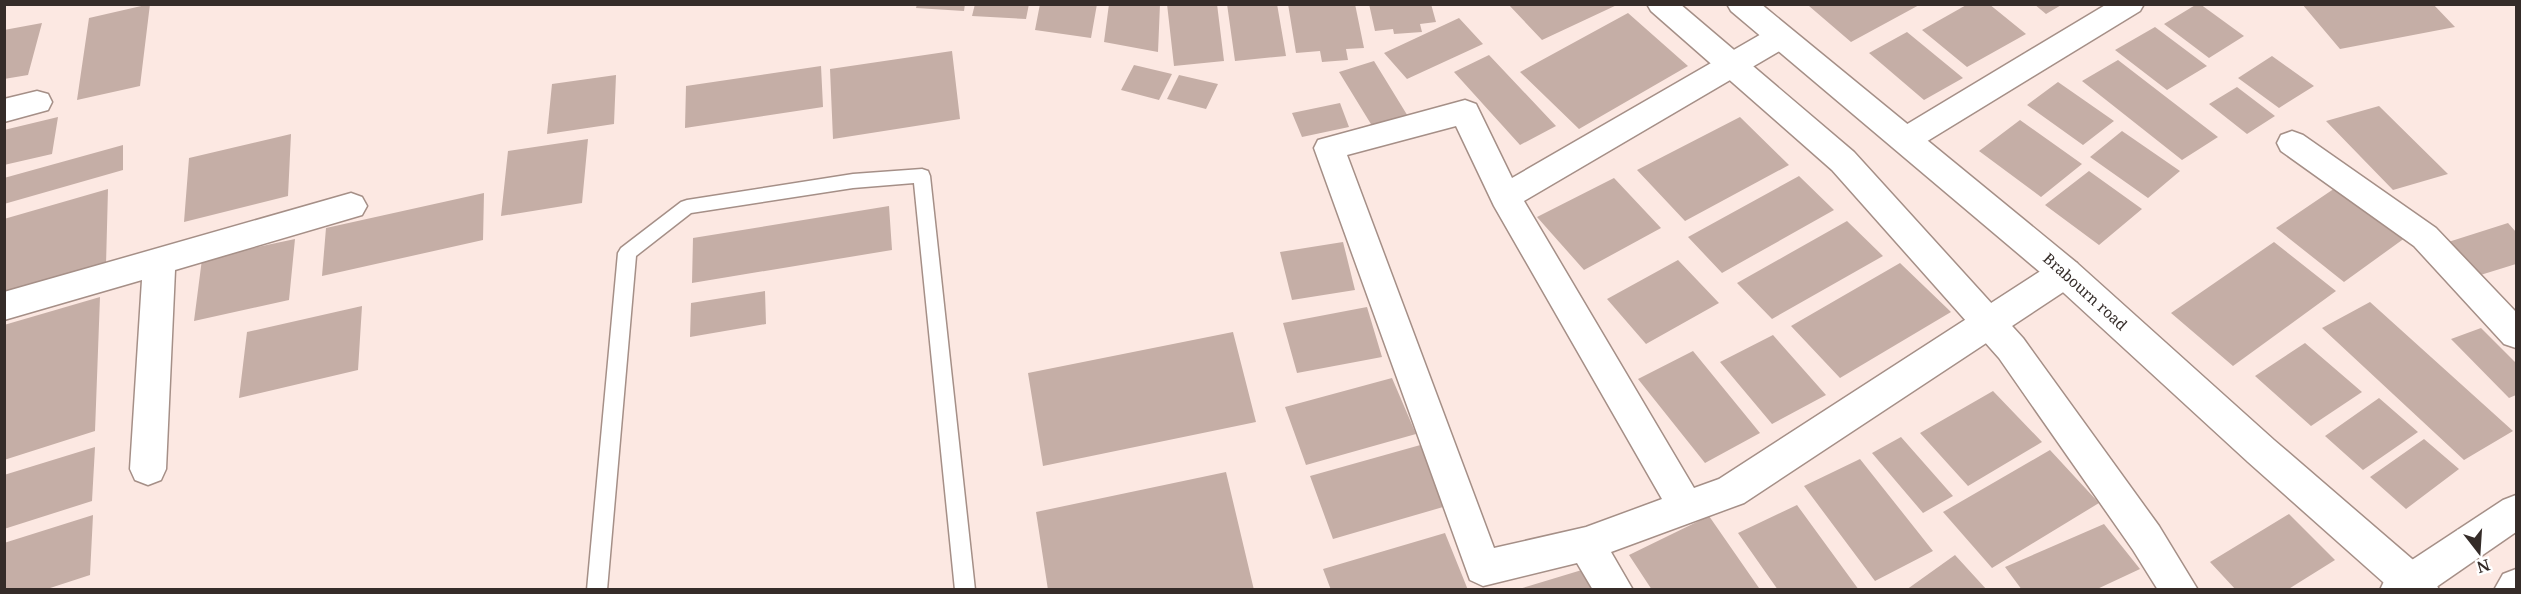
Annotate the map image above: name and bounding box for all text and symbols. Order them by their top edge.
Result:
street label: Brabourn road [2039,248,2132,334]
north arrow [2449,522,2509,582]
text: N [2474,554,2493,579]

